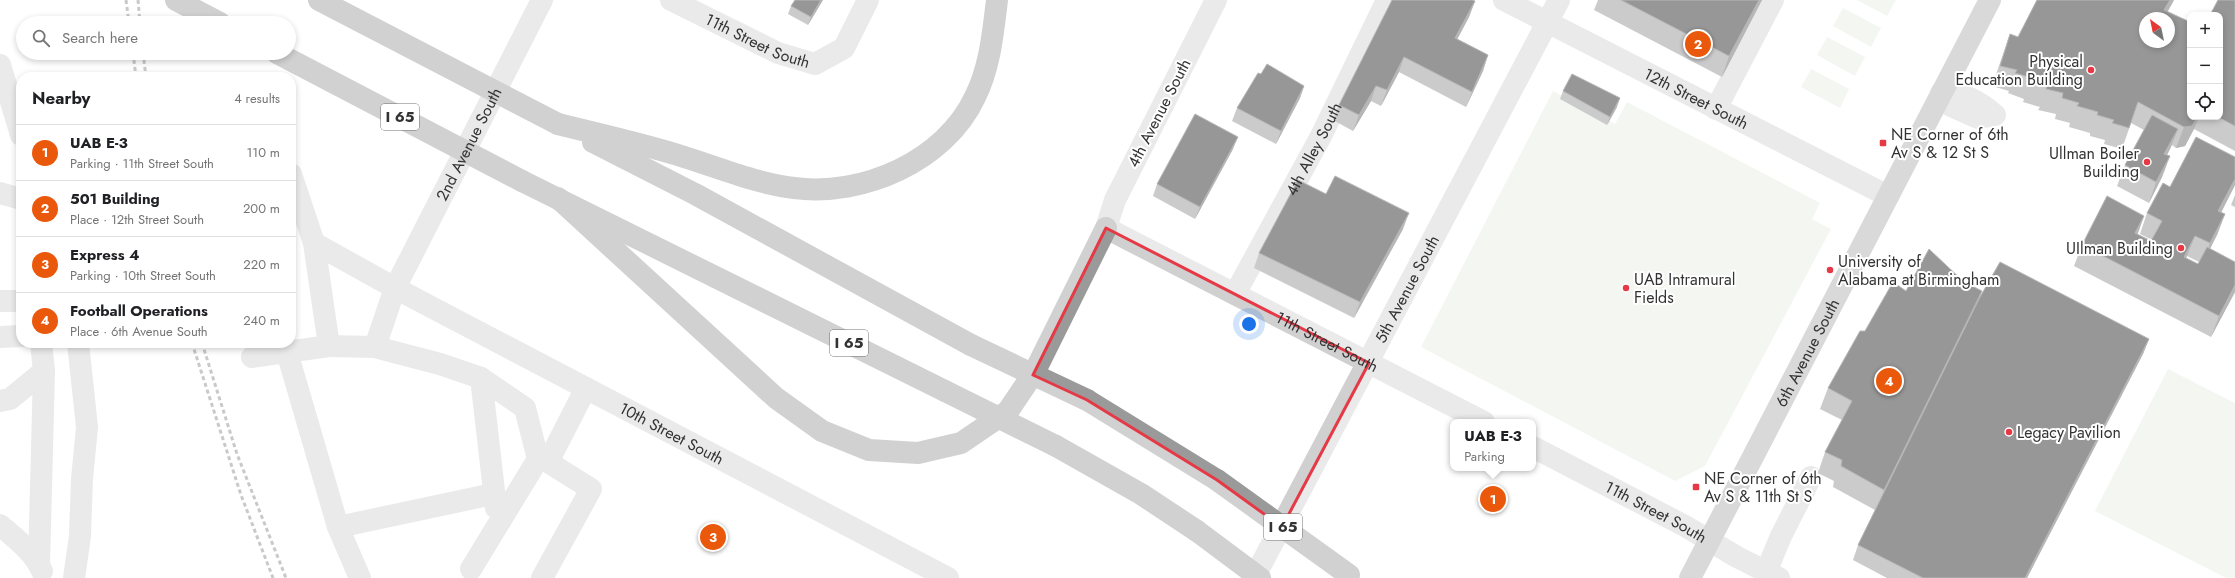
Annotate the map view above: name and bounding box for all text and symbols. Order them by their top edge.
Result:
street label: 11th Street South [701,7,813,73]
north arrow [2139,12,2175,48]
map controls [2187,12,2223,120]
button: + [2187,12,2223,48]
search box [16,16,296,60]
icon: search [30,27,52,49]
text: Search here [62,27,138,49]
pin: 2 [1685,29,1711,59]
button: − [2187,48,2223,84]
place label: Physical Education Building [1955,50,2083,91]
street label: 4th Avenue South [1122,55,1196,171]
street label: 12th Street South [1640,62,1753,134]
marker: Physical Education Building [2086,65,2096,75]
street label: 2nd Avenue South [430,83,507,205]
button: locate [2187,84,2223,120]
text: Nearby [32,86,90,110]
text: 4 results [234,89,280,108]
street label: 4th Alley South [1279,98,1347,200]
road number: I 65 [381,104,419,130]
place label: NE Corner of 6th Av S & 12 St S [1891,123,2009,164]
text: UAB E-3 [70,132,128,154]
marker: NE Corner of 6th Av S & 12 St S [1878,138,1888,148]
place label: Ullman Boiler Building [2049,142,2140,183]
text: 1 [42,143,48,162]
text: 110 m [246,143,280,162]
text: Parking · 11th Street South [70,154,214,173]
marker: Ullman Boiler Building [2142,157,2152,167]
text: 501 Building [70,188,160,210]
text: 2 [41,199,49,218]
text: 200 m [243,199,280,218]
text: Place · 12th Street South [70,210,204,229]
street label: 5th Avenue South [1369,231,1445,347]
place label: UIlman Building [2066,237,2173,260]
marker: UIlman Building [2176,243,2186,253]
text: Express 4 [70,244,139,266]
place label: University of Alabama at Birmingham [1838,250,1999,291]
text: 3 [41,255,49,274]
text: 220 m [243,255,280,274]
marker: University of Alabama at Birmingham [1825,265,1835,275]
text: Parking · 10th Street South [70,266,216,285]
place label: UAB Intramural Fields [1634,268,1735,309]
marker: UAB Intramural Fields [1621,283,1631,293]
street label: 6th Avenue South [1769,294,1845,411]
text: Football Operations [70,300,208,322]
street label: 11th Street South [1272,306,1382,377]
text: 4 [40,311,50,330]
text: 240 m [243,311,280,330]
your location [1239,314,1259,334]
text: Place · 6th Avenue South [70,322,208,341]
road number: I 65 [830,330,868,356]
pin: 4 [1876,366,1902,396]
street label: 10th Street South [616,396,728,470]
popup [1450,419,1536,471]
place label: Legacy Pavilion [2017,421,2121,444]
text: UAB E-3 [1464,425,1522,447]
marker: Legacy Pavilion [2004,427,2014,437]
text: Parking [1464,447,1505,466]
place label: NE Corner of 6th Av S & 11th St S [1704,467,1822,508]
street label: 11th Street South [1601,475,1712,548]
marker: NE Corner of 6th Av S & 11th St S [1691,482,1701,492]
pin: 1 [1480,484,1506,514]
road number: I 65 [1264,514,1302,540]
pin: 3 [700,522,726,552]

